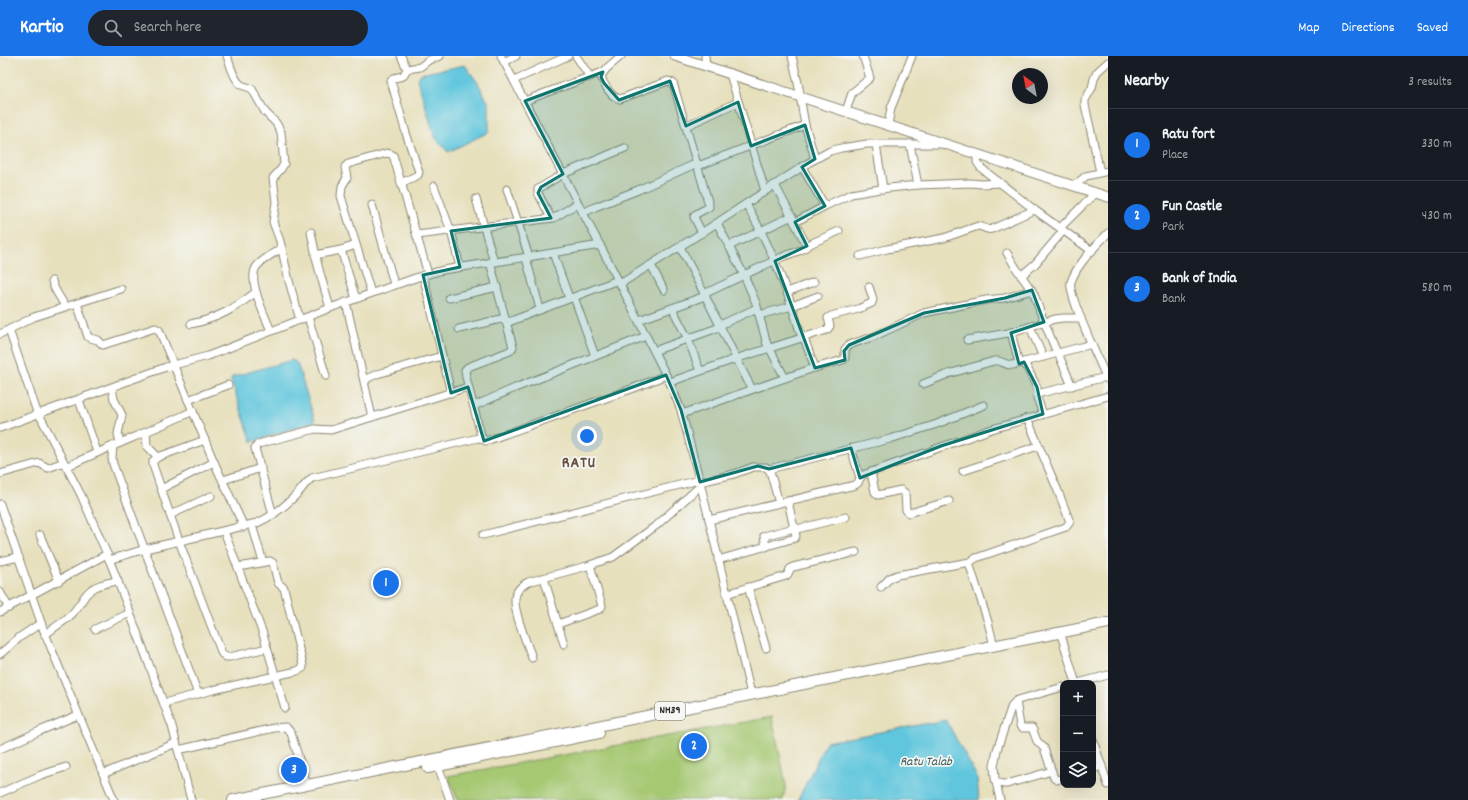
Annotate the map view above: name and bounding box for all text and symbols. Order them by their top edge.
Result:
search box [88,10,368,46]
text: Kartio [20,15,64,42]
icon: search [102,17,124,39]
text: Search here [134,17,201,39]
text: Map [1298,18,1320,38]
text: Directions [1342,18,1395,38]
text: Saved [1417,18,1448,38]
north arrow [1012,68,1048,104]
text: Nearby [1124,70,1168,94]
text: 3 results [1408,73,1452,92]
text: Ratu fort [1162,124,1215,146]
text: 1 [1136,135,1138,154]
text: 330 m [1421,135,1452,154]
text: Place [1162,146,1188,165]
text: Fun Castle [1162,196,1222,218]
text: 2 [1134,207,1140,226]
text: 430 m [1422,207,1452,226]
text: Park [1162,218,1184,237]
text: Bank of India [1162,268,1236,290]
text: 3 [1134,279,1140,298]
text: 580 m [1422,279,1452,298]
text: Bank [1162,290,1186,309]
your location [577,426,597,446]
district label: RATU [562,452,596,475]
pin: 1 [373,568,399,598]
map controls [1060,680,1096,788]
button: + [1060,680,1096,716]
road number: NH39 [655,702,685,720]
button: − [1060,716,1096,752]
pin: 2 [681,731,707,761]
button: layers [1060,752,1096,788]
water label: Ratu Talab [900,753,953,772]
pin: 3 [281,755,307,785]

